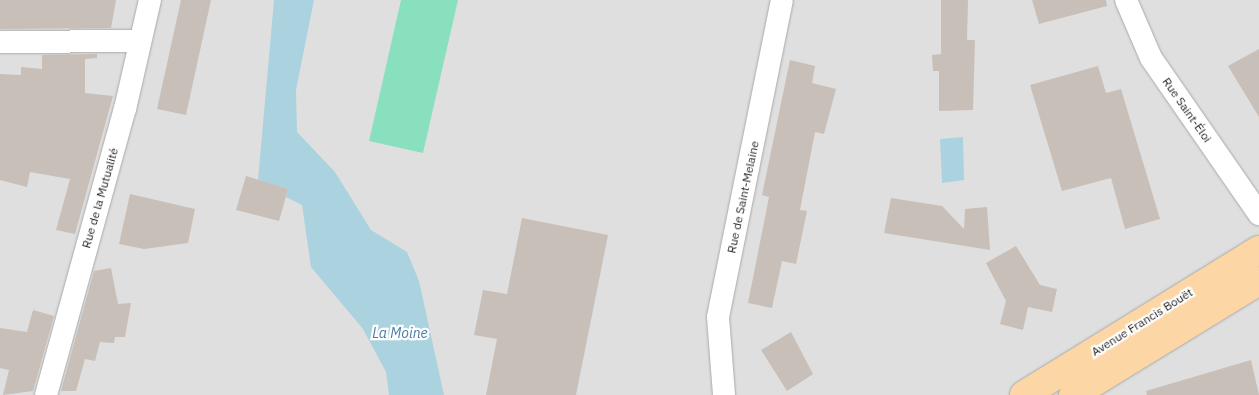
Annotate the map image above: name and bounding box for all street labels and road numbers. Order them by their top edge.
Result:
street label: Rue Saint-Éloi [1159,75,1215,145]
street label: Rue de Saint-Melaine [724,139,762,255]
street label: Rue de la Mutualité [79,146,121,250]
street label: Avenue Francis Bouët [1089,285,1195,359]

